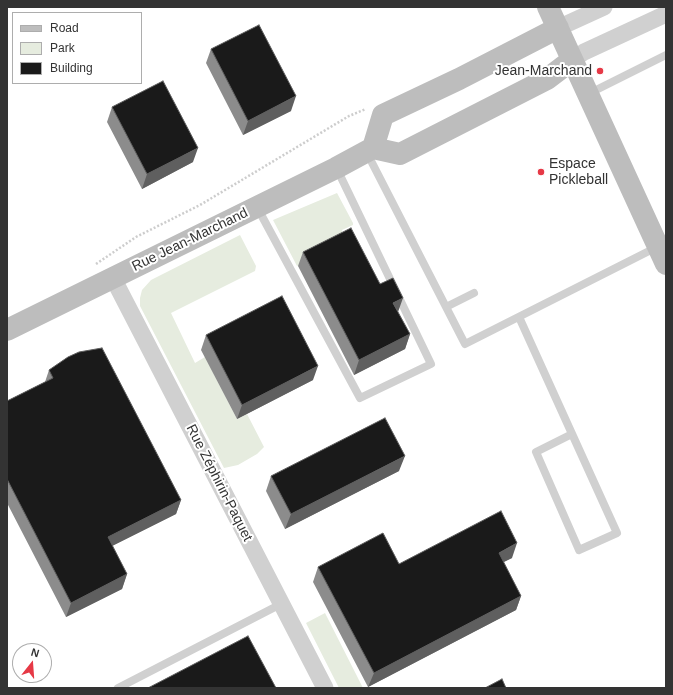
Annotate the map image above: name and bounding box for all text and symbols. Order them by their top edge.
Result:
legend [12,12,142,84]
text: Road [50,21,79,35]
text: Park [50,41,75,55]
text: Building [50,61,93,75]
place label: Jean-Marchand [495,63,592,79]
marker: Jean-Marchand [595,66,605,76]
place label: Espace Pickleball [549,156,608,188]
marker: Espace Pickleball [536,167,546,177]
street label: Rue Jean-Marchand [129,205,251,275]
street label: Rue Zéphirin-Paquet [182,422,256,544]
north arrow [12,643,52,683]
text: N [30,646,41,659]

